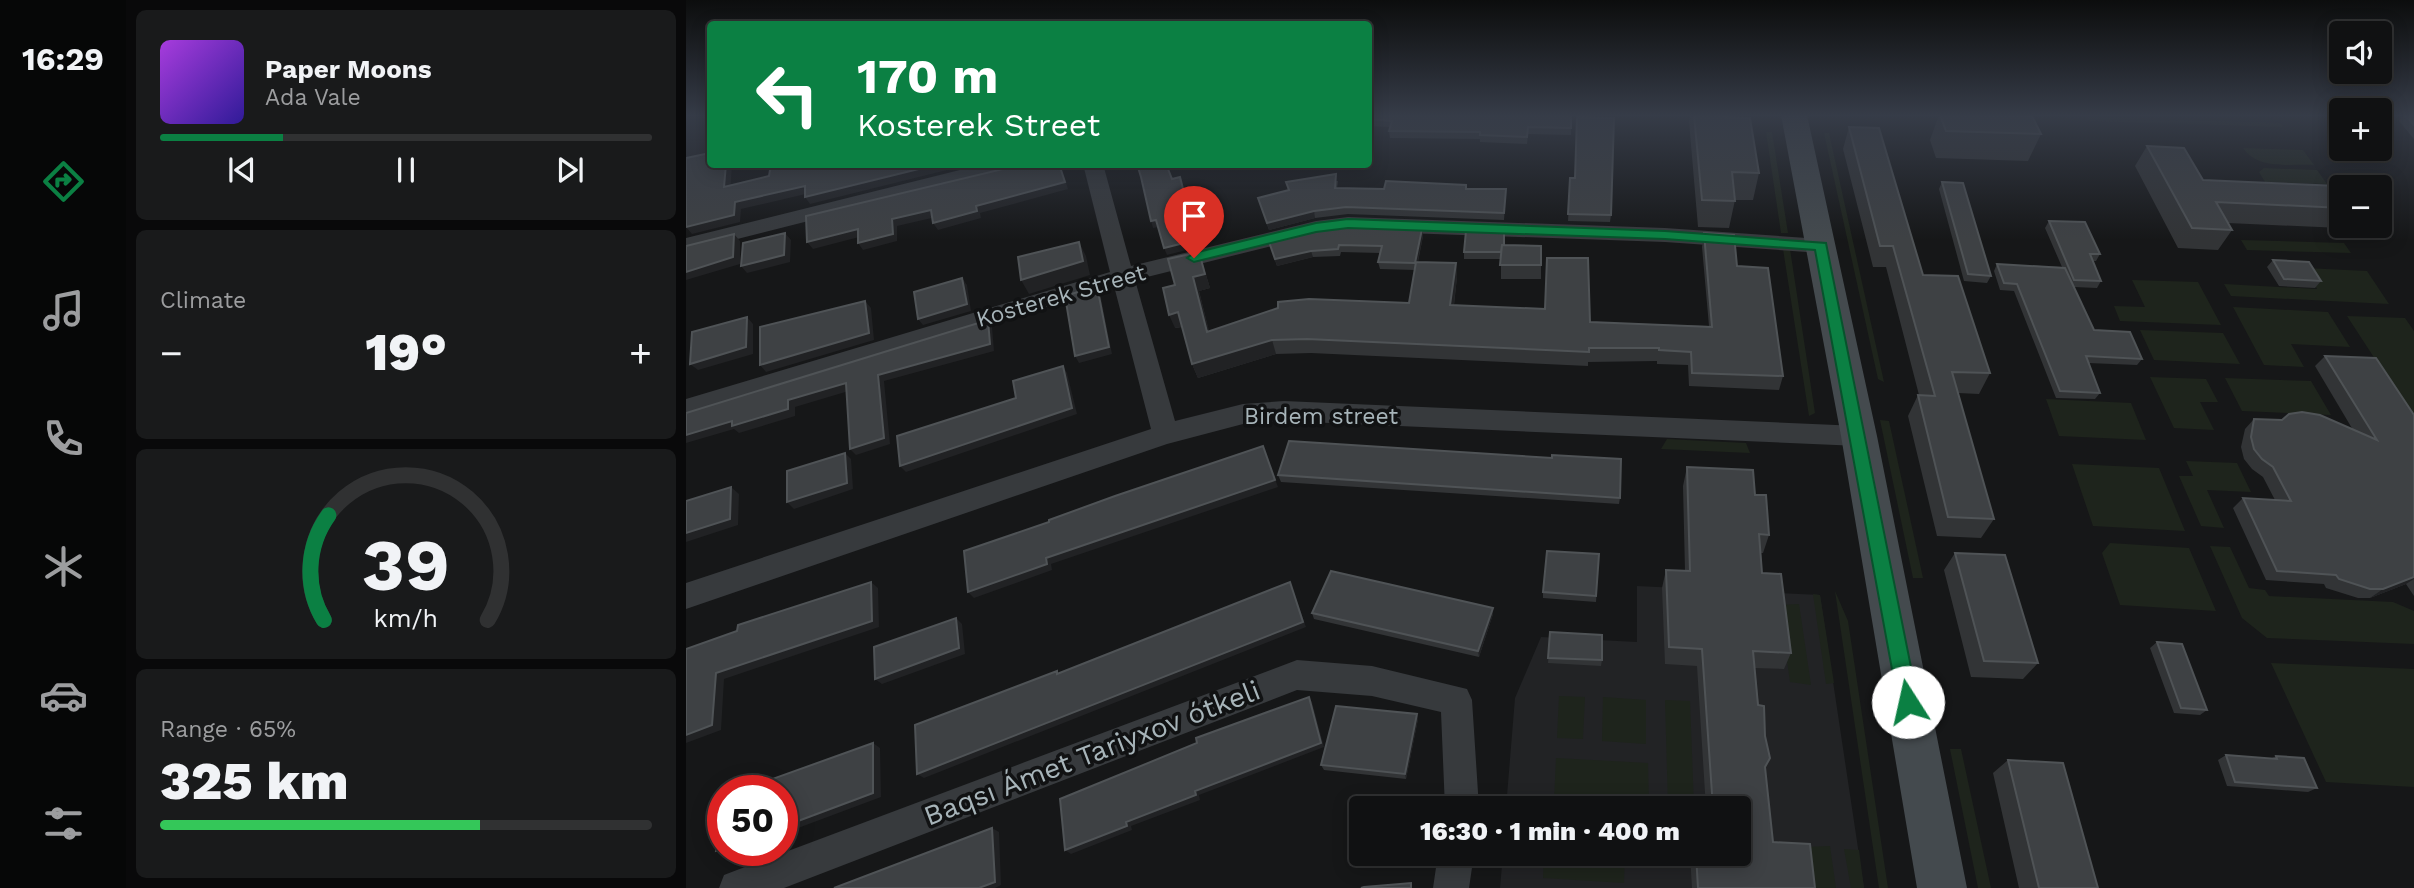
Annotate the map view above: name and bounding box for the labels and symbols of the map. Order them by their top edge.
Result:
pin [1164,186,1224,258]
street label: Kosterek Street [973,259,1149,333]
street label: Birdem street [1244,403,1398,430]
position arrow [1871,665,1945,739]
street label: Baqsı Ámet Tariyxov ótkeli [919,674,1265,832]
speed limit sign: 50 [707,775,798,866]

